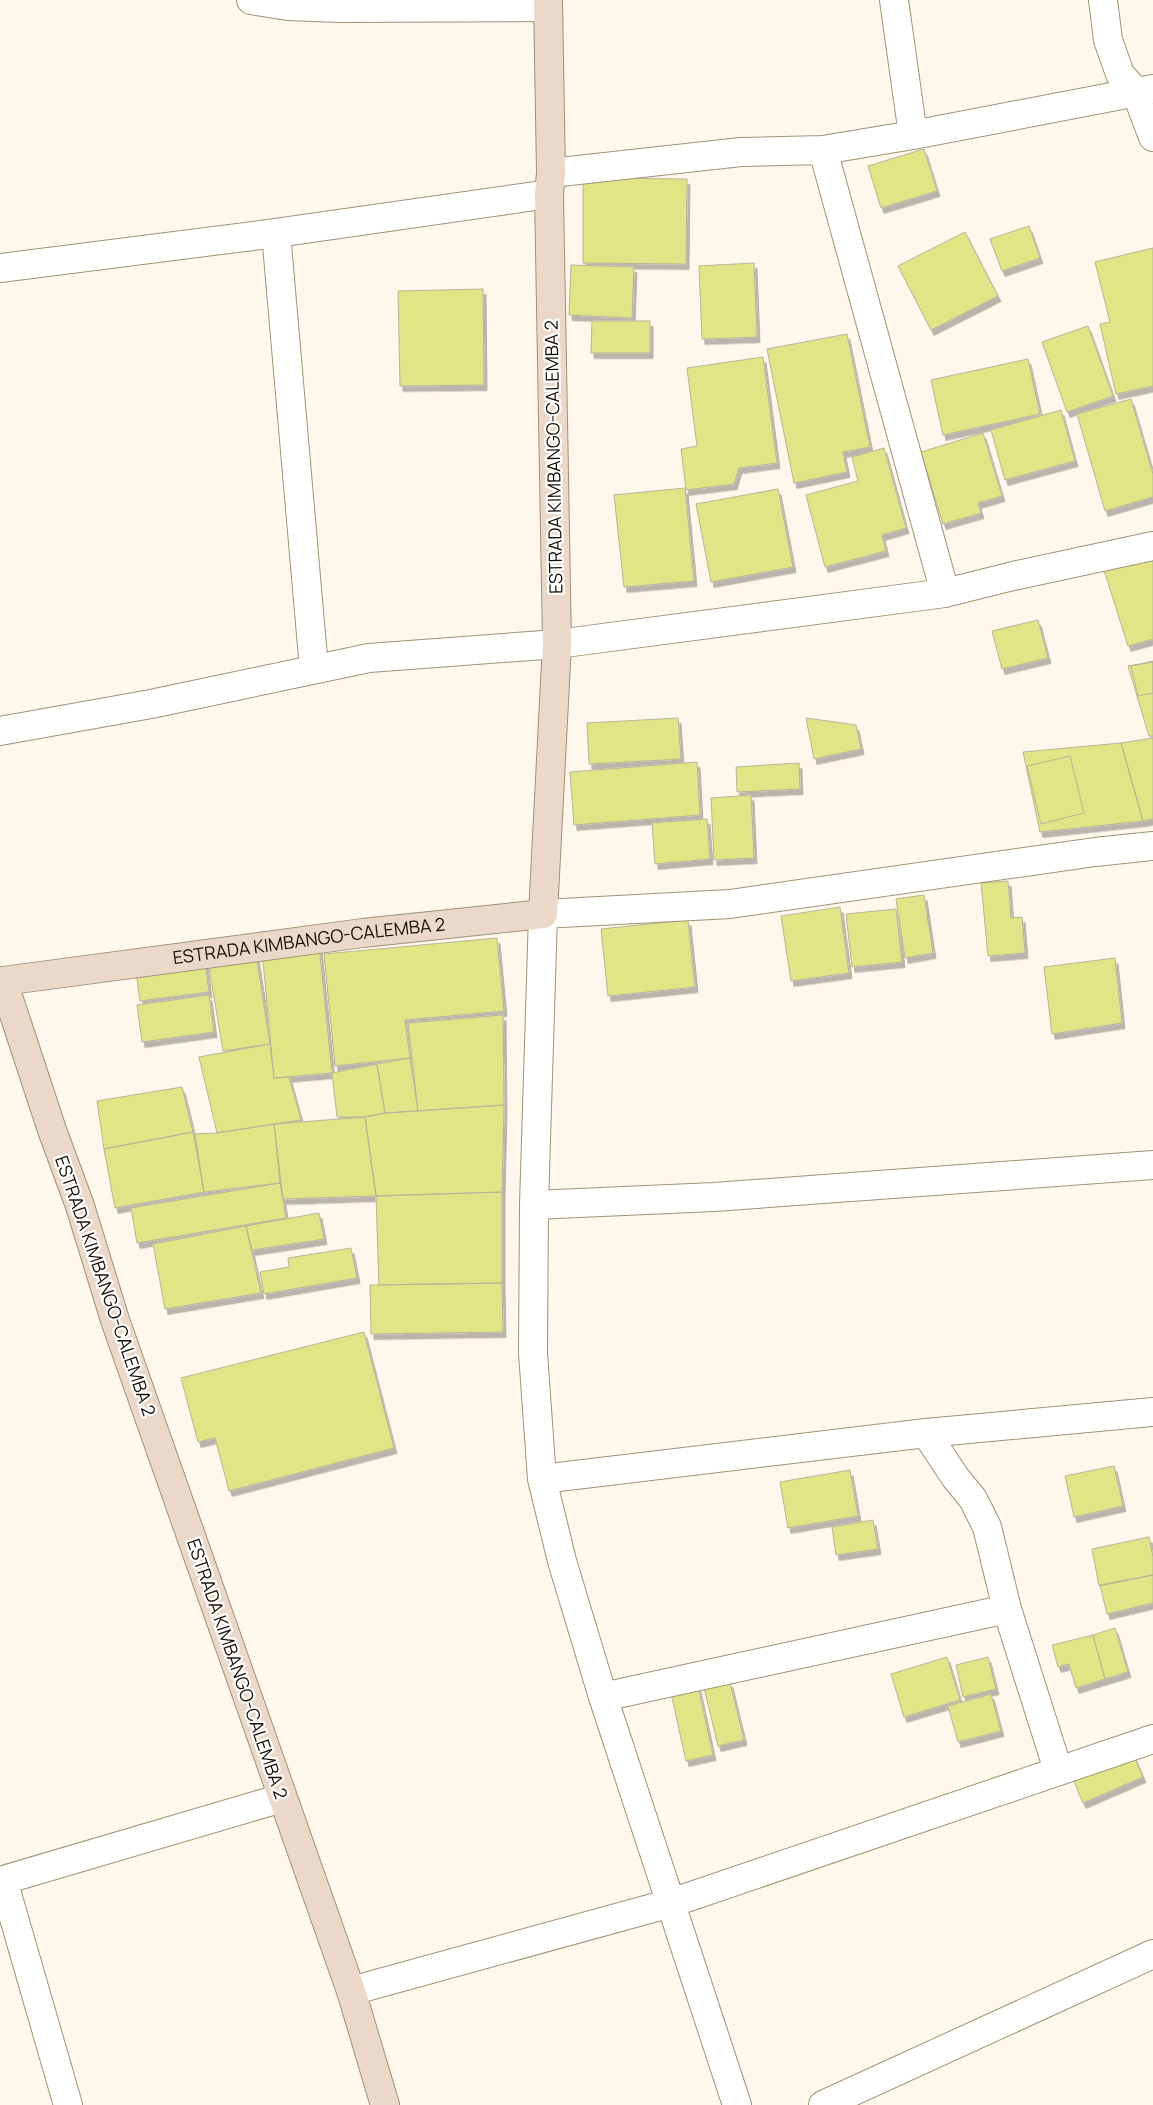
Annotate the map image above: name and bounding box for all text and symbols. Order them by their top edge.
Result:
street label: ESTRADA KIMBANGO-CALEMBA 2 [539,320,567,594]
street label: ESTRADA KIMBANGO-CALEMBA 2 [171,911,446,969]
street label: ESTRADA KIMBANGO-CALEMBA 2 [50,1152,162,1419]
street label: ESTRADA KIMBANGO-CALEMBA 2 [182,1535,294,1802]

